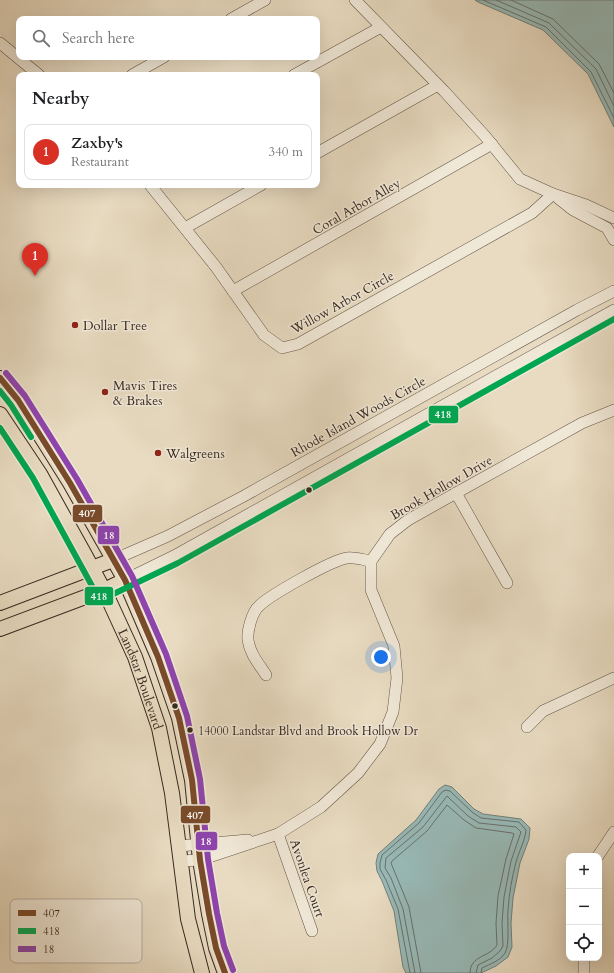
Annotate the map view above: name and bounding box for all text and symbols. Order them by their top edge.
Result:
search box [16,16,320,60]
icon: search [30,27,52,49]
text: Search here [62,28,135,48]
text: Nearby [32,87,89,110]
text: Zaxby's [71,133,123,153]
text: 1 [43,143,49,161]
text: 340 m [269,143,303,161]
text: Restaurant [71,153,129,171]
street label: Coral Arbor Alley [309,174,404,239]
pin: 1 [22,243,48,276]
street label: Willow Arbor Circle [287,267,397,339]
place label: Dollar Tree [83,317,147,335]
marker: Dollar Tree [70,320,80,330]
street label: Rhode Island Woods Circle [288,372,429,462]
place label: Mavis Tires & Brakes [113,377,177,410]
marker: Mavis Tires & Brakes [100,387,110,397]
line badge: 418 [428,405,459,424]
text: 418 [435,407,451,422]
place label: Walgreens [165,445,225,463]
marker: Walgreens [153,448,163,458]
street label: Brook Hollow Drive [387,451,496,524]
unlabelled marker [304,485,314,495]
line badge: 407 [72,504,103,523]
text: 407 [79,506,96,521]
line badge: 18 [97,525,120,545]
text: 18 [103,528,115,543]
line badge: 418 [84,586,114,606]
text: 418 [91,589,107,604]
street label: Landstar Boulevard [113,626,167,732]
your location [371,647,391,667]
unlabelled marker [170,701,180,711]
place label: 14000 Landstar Blvd and Brook Hollow Dr [198,723,419,739]
marker: 14000 Landstar Blvd and Brook Hollow Dr [185,725,195,735]
line badge: 407 [180,805,211,824]
text: 407 [187,808,204,823]
line badge: 18 [195,831,218,851]
text: 18 [200,834,212,849]
street label: Avonlea Court [285,837,329,920]
map controls [566,853,602,961]
button: + [566,853,602,889]
button: − [566,889,602,925]
legend [10,899,142,963]
text: 407 [43,906,60,921]
text: 418 [43,924,60,939]
button: locate [566,925,602,961]
text: 18 [43,942,54,957]

